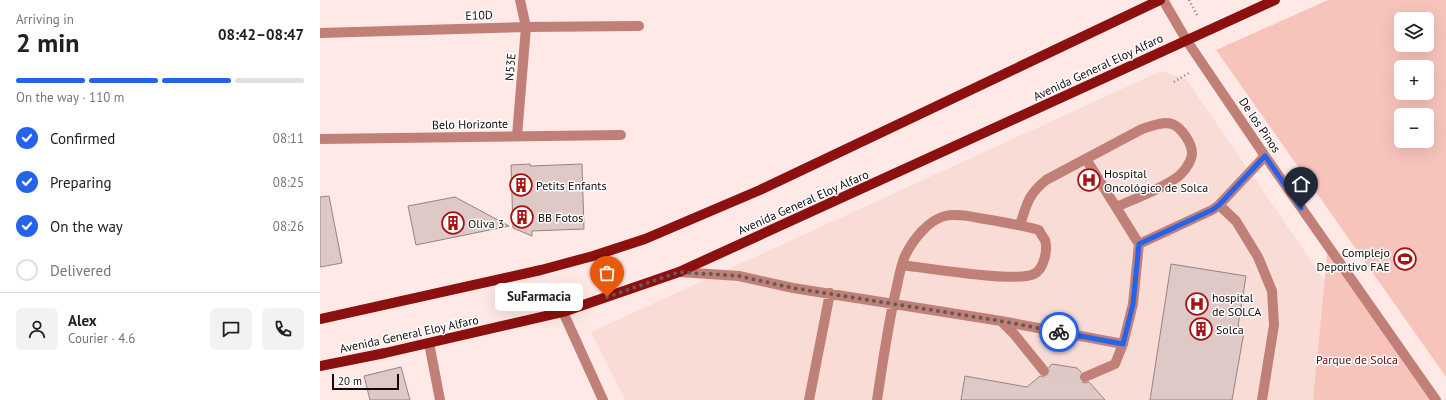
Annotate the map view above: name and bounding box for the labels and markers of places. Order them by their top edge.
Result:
place label: Hospital Oncológico de Solca [1104,166,1208,195]
hospital icon: Hospital Oncológico de Solca [1076,167,1102,193]
pin [1284,167,1318,208]
building icon: Petits Enfants [508,172,534,198]
place label: Petits Enfants [536,178,606,193]
building icon: BB Fotos [509,204,535,230]
building icon: Oliva 3 [440,210,466,236]
place label: BB Fotos [538,210,583,225]
place label: Oliva 3 [468,216,504,231]
place label: Complejo Deportivo FAE [1316,245,1390,274]
sports icon: Complejo Deportivo FAE [1392,246,1418,272]
pin [590,256,624,297]
callout: SuFarmacia [495,283,583,311]
place label: hospital de SOLCA [1212,290,1261,319]
hospital icon: hospital de SOLCA [1184,291,1210,317]
building icon: Solca [1188,316,1214,342]
place label: Solca [1216,322,1244,337]

